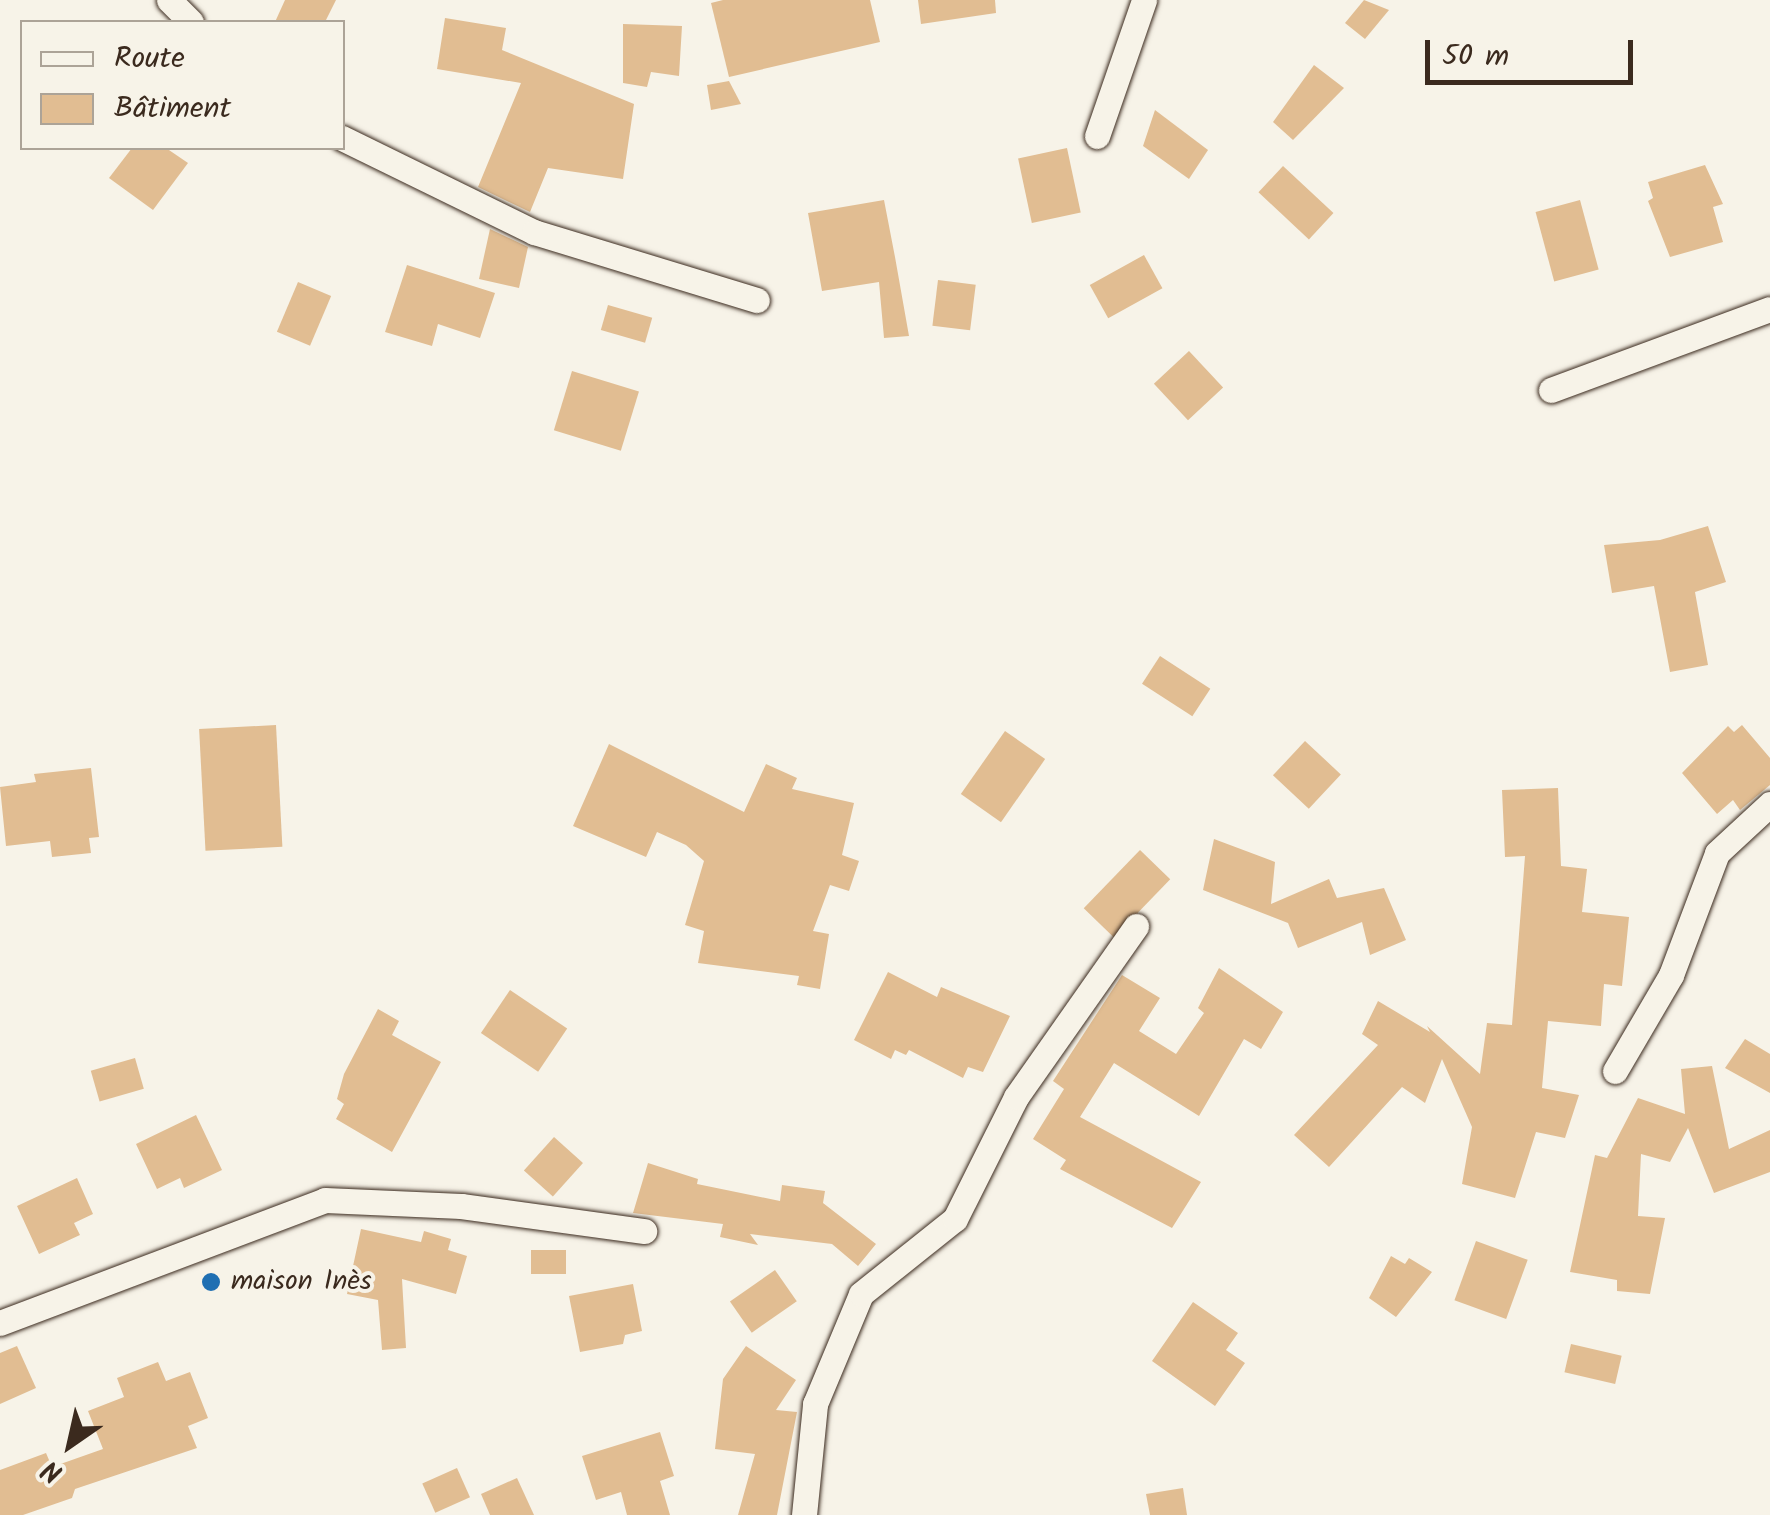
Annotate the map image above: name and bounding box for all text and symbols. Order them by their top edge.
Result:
legend [20,20,345,150]
scale bar [1430,20,1638,82]
text: 50 m [1442,33,1509,81]
text: Route [114,35,185,83]
text: Bâtiment [114,85,231,133]
place label: maison Inès [231,1265,372,1299]
marker: maison Inès [200,1271,222,1293]
north arrow [20,1395,120,1495]
text: N [33,1447,73,1494]

